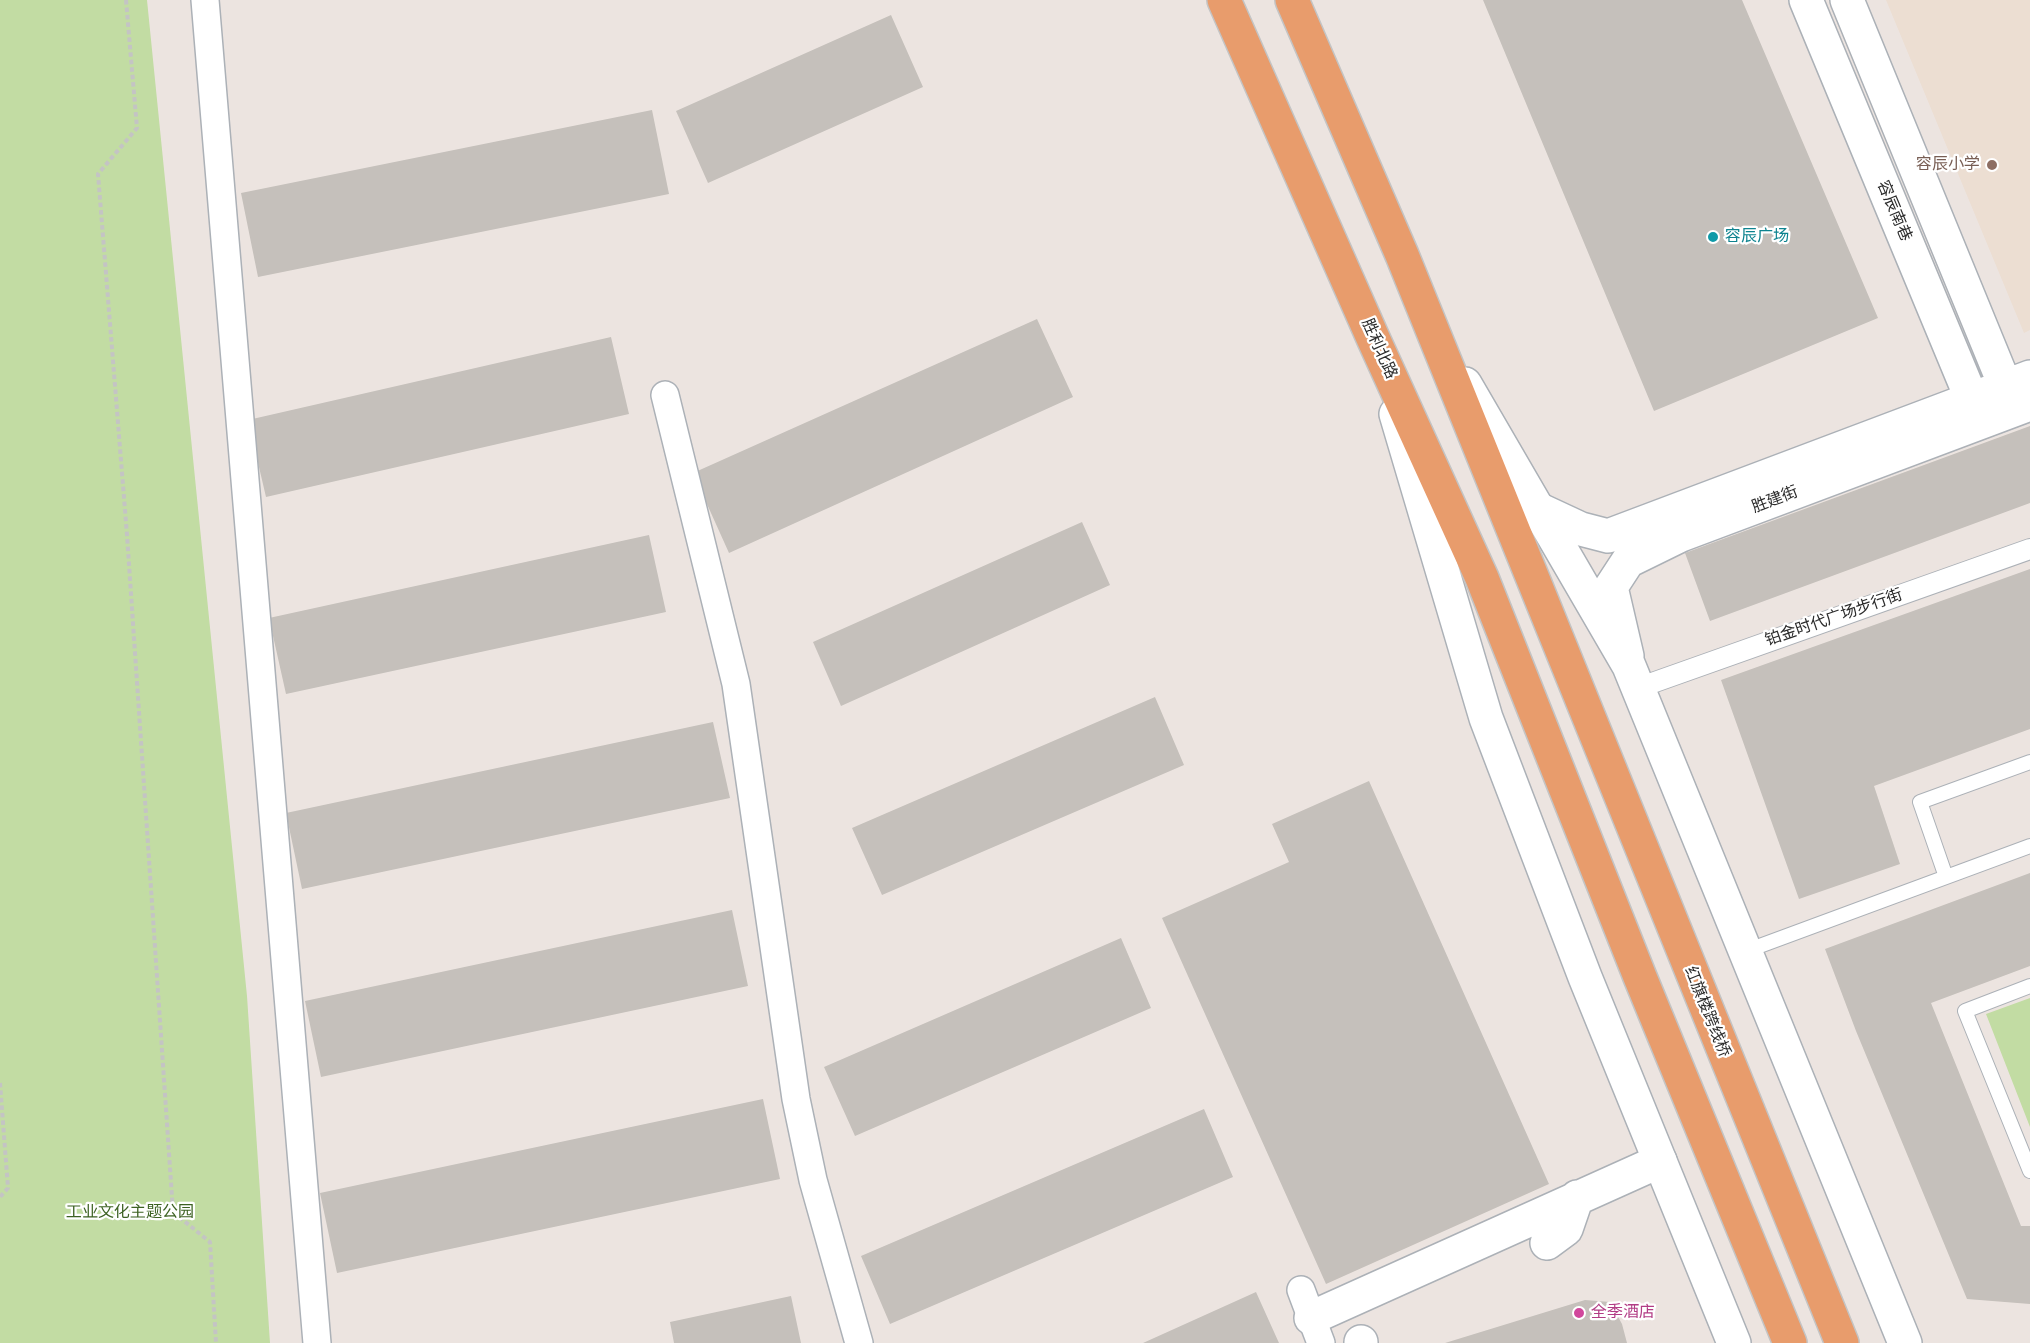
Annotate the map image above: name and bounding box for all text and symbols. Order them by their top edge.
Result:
place label: 容辰小学 [1916,155,1980,175]
marker: 容辰小学 [1985,158,1999,172]
street label: 容辰南巷 [1873,178,1915,244]
place label: 容辰广场 [1725,227,1789,247]
marker: 容辰广场 [1706,230,1720,244]
street label: 胜利北路 [1357,316,1401,382]
street label: 胜建街 [1749,482,1801,518]
street label: 铂金时代广场步行街 [1763,585,1905,651]
street label: 红旗楼跨线桥 [1680,964,1734,1060]
park label: 工业文化主题公园 [66,1203,194,1223]
place label: 全季酒店 [1591,1303,1655,1323]
marker: 全季酒店 [1572,1306,1586,1320]

